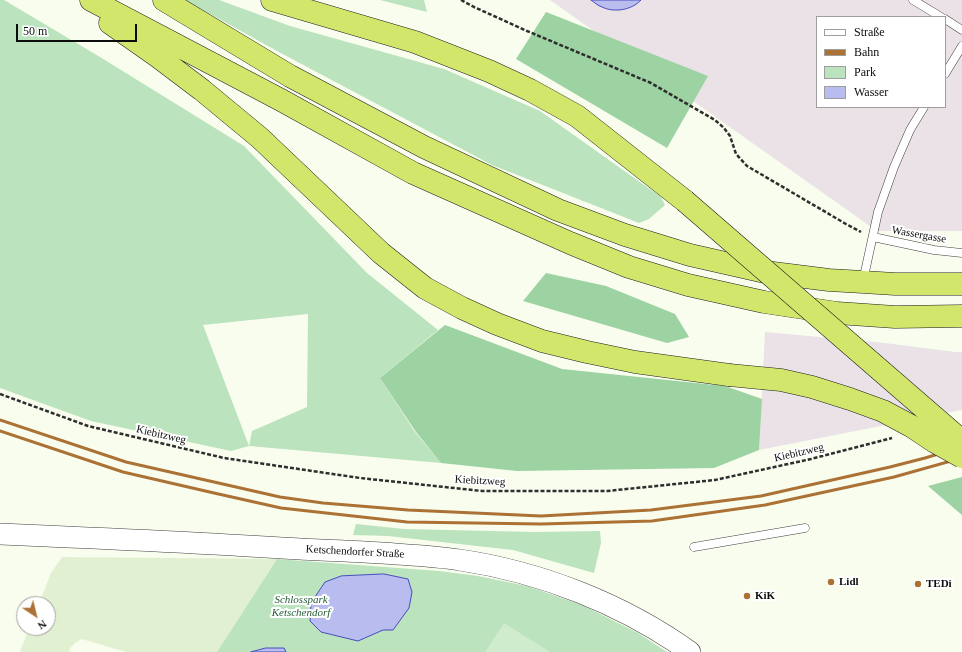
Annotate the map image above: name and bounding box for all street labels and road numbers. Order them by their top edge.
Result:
street label: Wassergasse [891,224,947,246]
street label: Kiebitzweg [135,423,187,447]
street label: Kiebitzweg [773,441,825,465]
street label: Kiebitzweg [454,473,506,489]
street label: Ketschendorfer Straße [305,543,405,561]

